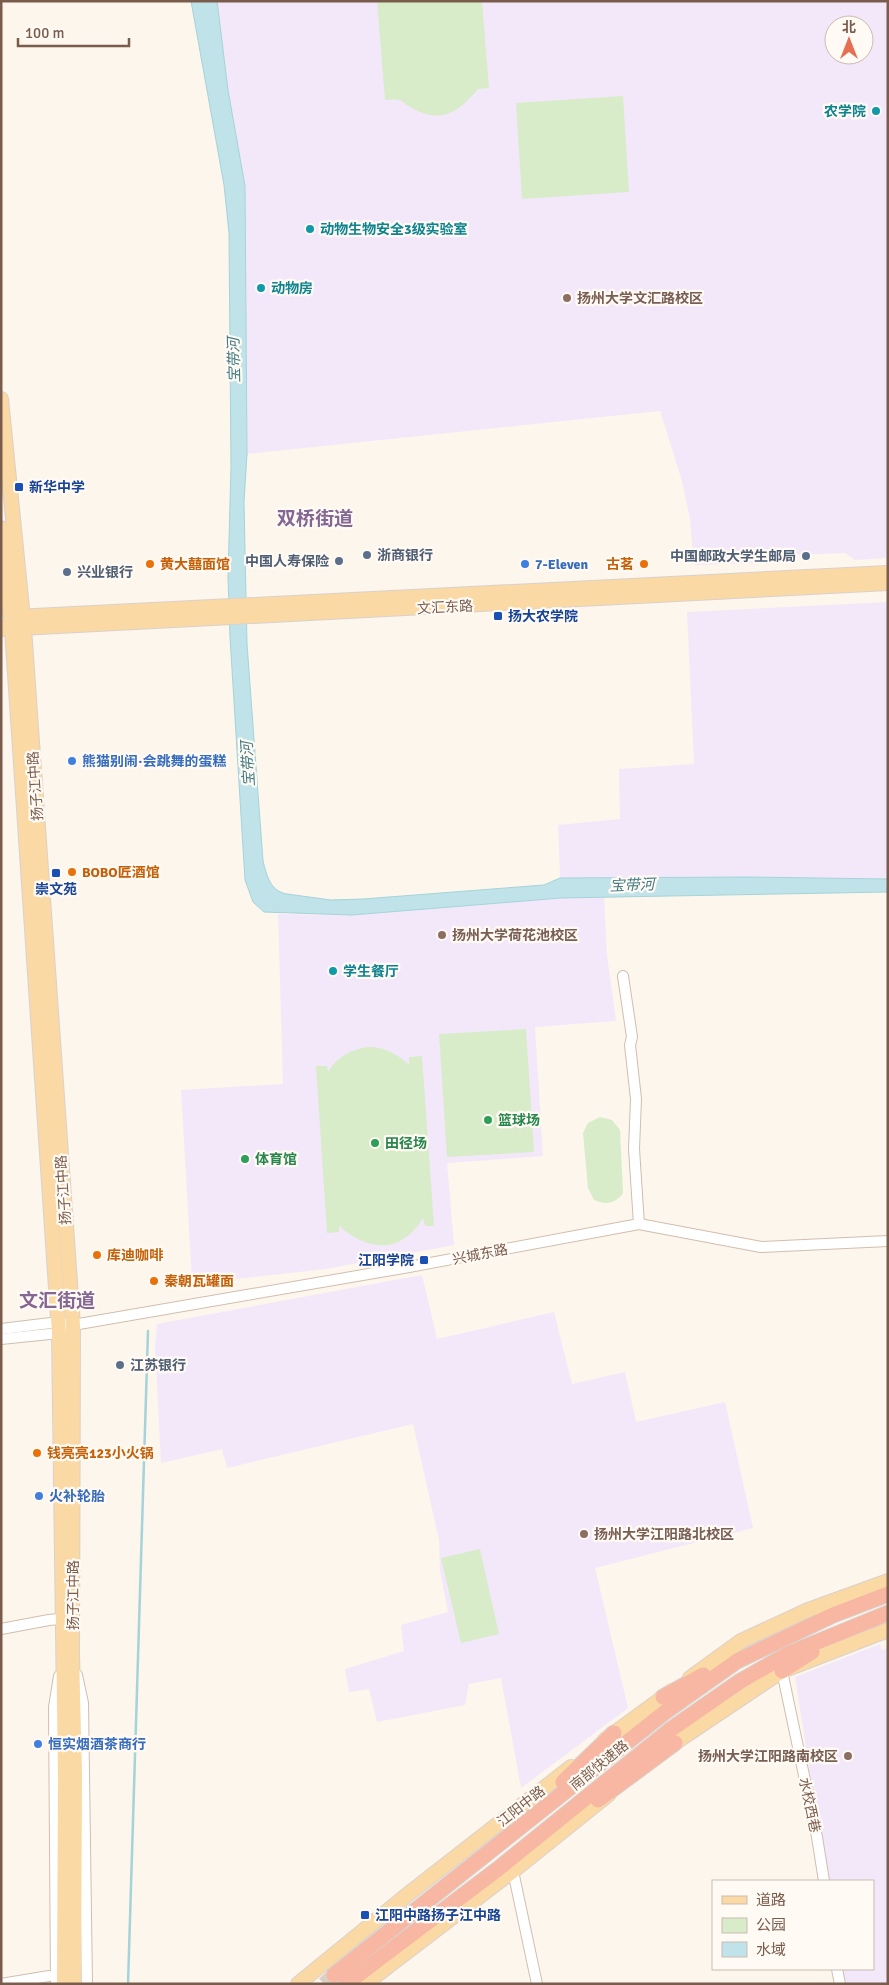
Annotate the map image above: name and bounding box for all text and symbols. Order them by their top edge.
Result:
scale bar [18,15,129,47]
north arrow [824,15,874,65]
text: 北 [842,19,856,36]
text: 100 m [25,24,65,42]
place label: 农学院 [824,103,866,120]
marker: 农学院 [870,105,882,117]
place label: 动物生物安全3级实验室 [320,221,468,238]
marker: 动物生物安全3级实验室 [304,223,316,235]
place label: 动物房 [271,280,313,297]
marker: 动物房 [255,282,267,294]
place label: 扬州大学文汇路校区 [577,290,703,307]
marker: 扬州大学文汇路校区 [561,292,573,304]
water label: 宝带河 [225,334,243,383]
place label: 新华中学 [29,479,85,496]
marker: 新华中学 [13,481,25,493]
district label: 双桥街道 [277,507,353,531]
place label: 浙商银行 [377,547,433,564]
place label: 中国邮政大学生邮局 [670,548,796,565]
marker: 浙商银行 [361,549,373,561]
marker: 中国邮政大学生邮局 [800,550,812,562]
place label: 中国人寿保险 [245,553,330,570]
marker: 中国人寿保险 [333,555,345,567]
place label: 黄大囍面馆 [160,556,230,573]
place label: 7-Eleven [535,556,588,573]
place label: 古茗 [606,556,634,573]
marker: 黄大囍面馆 [144,558,156,570]
marker: 7-Eleven [519,558,531,570]
marker: 古茗 [638,558,650,570]
place label: 兴业银行 [77,564,133,581]
marker: 兴业银行 [61,566,73,578]
street label: 文汇东路 [417,598,473,617]
place label: 扬大农学院 [508,608,578,625]
marker: 扬大农学院 [492,610,504,622]
water label: 宝带河 [238,738,258,787]
street label: 扬子江中路 [25,750,46,821]
place label: 熊猫别闹·会跳舞的蛋糕 [82,753,227,770]
marker: 熊猫别闹·会跳舞的蛋糕 [66,755,78,767]
place label: BOBO匠酒馆 [82,864,160,881]
marker: BOBO匠酒馆 [66,866,78,878]
marker: 崇文苑 [50,867,62,879]
water label: 宝带河 [609,875,658,895]
place label: 崇文苑 [35,881,77,898]
place label: 扬州大学荷花池校区 [452,927,578,944]
marker: 扬州大学荷花池校区 [436,929,448,941]
place label: 学生餐厅 [343,963,399,980]
marker: 学生餐厅 [327,965,339,977]
place label: 篮球场 [498,1112,540,1129]
marker: 篮球场 [482,1114,494,1126]
place label: 田径场 [385,1135,427,1152]
marker: 田径场 [369,1137,381,1149]
place label: 体育馆 [255,1151,297,1168]
marker: 体育馆 [239,1153,251,1165]
street label: 扬子江中路 [53,1154,74,1225]
street label: 兴城东路 [451,1241,509,1268]
place label: 库迪咖啡 [107,1247,164,1264]
marker: 库迪咖啡 [91,1249,103,1261]
place label: 江阳学院 [358,1252,414,1269]
marker: 江阳学院 [418,1254,430,1266]
place label: 秦朝瓦罐面 [164,1273,234,1290]
marker: 秦朝瓦罐面 [148,1275,160,1287]
district label: 文汇街道 [19,1289,95,1313]
place label: 江苏银行 [130,1357,186,1374]
marker: 江苏银行 [114,1359,126,1371]
place label: 钱亮亮123小火锅 [47,1445,154,1462]
marker: 钱亮亮123小火锅 [31,1447,43,1459]
place label: 火补轮胎 [49,1488,105,1505]
marker: 火补轮胎 [33,1490,45,1502]
place label: 扬州大学江阳路北校区 [594,1526,734,1543]
marker: 扬州大学江阳路北校区 [578,1528,590,1540]
street label: 扬子江中路 [65,1560,82,1630]
place label: 恒实烟酒茶商行 [48,1736,146,1753]
street label: 南部快速路 [567,1737,632,1794]
marker: 恒实烟酒茶商行 [32,1738,44,1750]
place label: 扬州大学江阳路南校区 [698,1748,838,1765]
marker: 扬州大学江阳路南校区 [842,1750,854,1762]
street label: 水校西巷 [795,1776,824,1834]
street label: 江阳中路 [494,1782,549,1830]
legend [712,1880,874,1970]
text: 道路 [756,1891,786,1909]
place label: 江阳中路扬子江中路 [375,1907,501,1924]
marker: 江阳中路扬子江中路 [359,1909,371,1921]
text: 公园 [756,1916,786,1934]
text: 水域 [756,1941,786,1959]

